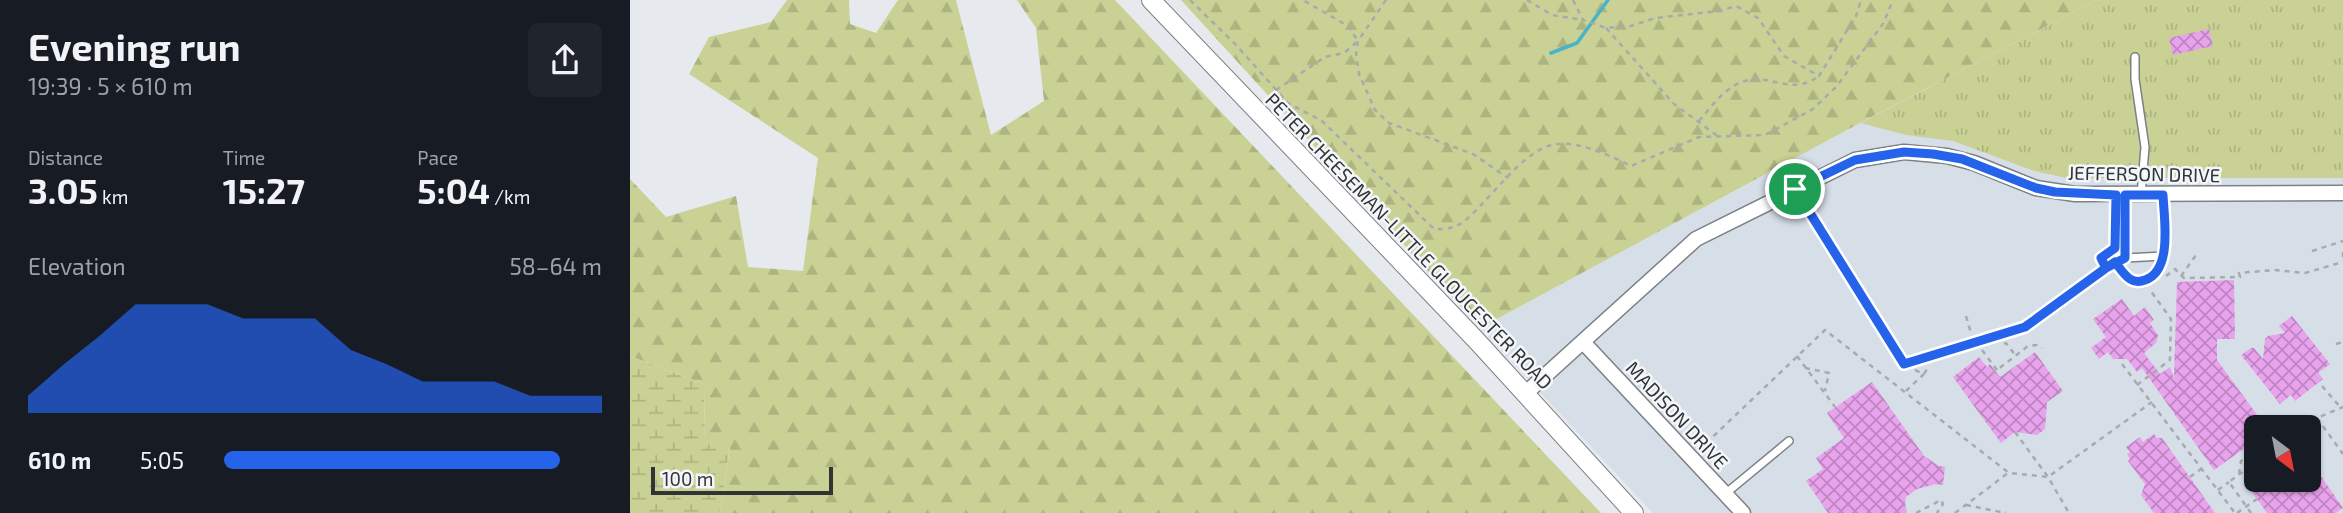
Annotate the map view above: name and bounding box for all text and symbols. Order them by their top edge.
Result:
text: Evening run [28,23,241,69]
button: share [528,23,602,97]
text: 19:39 · 5 × 610 m [28,72,193,100]
street label: PETER CHEESEMAN-LITTLE GLOUCESTER ROAD [1261,88,1558,394]
text: Distance [28,146,103,169]
text: Time [223,146,265,169]
text: Pace [417,146,458,169]
pin [1765,159,1825,219]
street label: JEFFERSON DRIVE [2068,161,2220,186]
text: 3.05 [28,169,98,211]
text: 15:27 [223,169,305,211]
text: 5:04 [417,169,490,211]
icon: arrive [1776,170,1814,208]
text: km [98,185,128,208]
text: /km [490,185,530,208]
text: Elevation [28,252,126,280]
text: 58–64 m [510,252,602,280]
street label: MADISON DRIVE [1622,356,1733,473]
north arrow [2244,415,2320,492]
map controls [2244,415,2321,492]
text: 610 m [28,446,91,474]
text: 5:05 [140,446,184,474]
scale bar [651,464,833,496]
text: 100 m [662,467,713,490]

